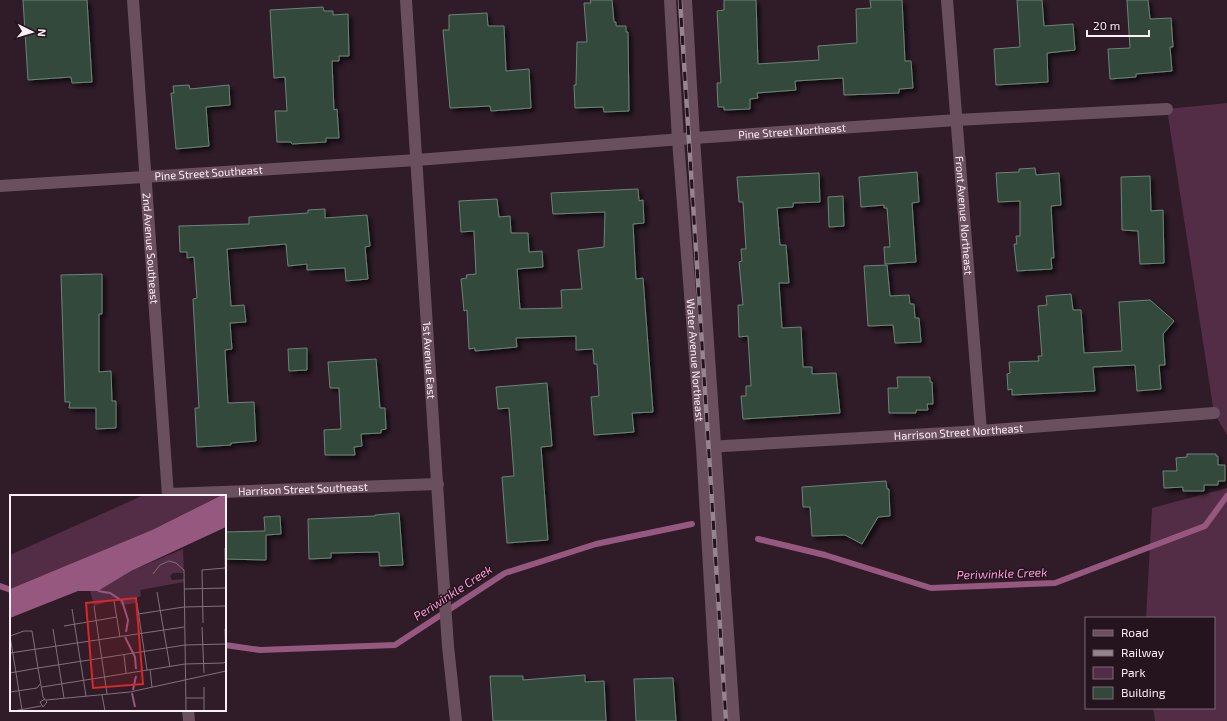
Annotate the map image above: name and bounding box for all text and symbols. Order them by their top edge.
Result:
north arrow [12,12,52,52]
scale bar [1087,12,1149,38]
text: 20 m [1093,18,1120,32]
text: N [36,28,49,37]
street label: Pine Street Northeast [738,121,846,141]
street label: Front Avenue Northeast [953,155,976,275]
street label: Pine Street Southeast [154,163,263,182]
street label: 2nd Avenue Southeast [141,192,161,304]
street label: Water Avenue Northeast [684,298,707,422]
street label: 1st Avenue East [421,321,439,399]
street label: Harrison Street Northeast [893,421,1024,442]
street label: Harrison Street Southeast [238,480,368,497]
inset map [10,495,226,711]
water label: Periwinkle Creek [411,562,494,623]
water label: Periwinkle Creek [956,564,1048,582]
legend [1085,617,1215,709]
text: Road [1121,625,1149,639]
text: Railway [1121,645,1165,659]
text: Park [1121,665,1146,679]
text: Building [1121,685,1166,699]

